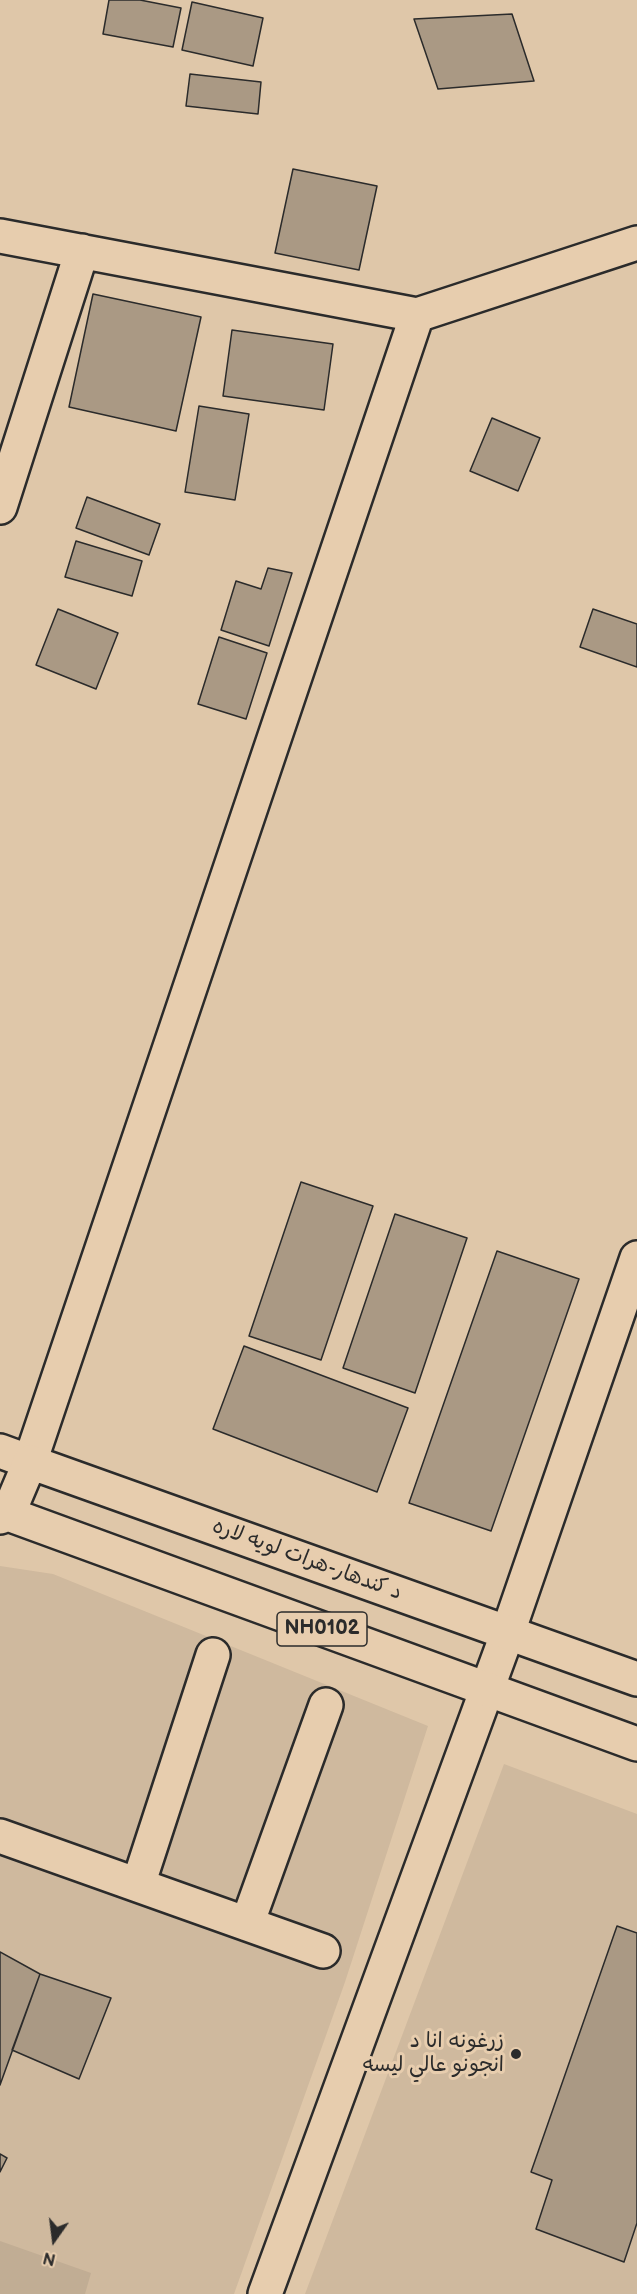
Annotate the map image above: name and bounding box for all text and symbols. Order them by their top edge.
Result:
street label: د کندهار-هرات لويه لاره [209,1514,405,1606]
road number: NH0102 [277,1612,367,1646]
place label: زرغونه انا د انجونو عالي لیسه [363,2029,504,2079]
marker: زرغونه انا د انجونو عالي لیسه [509,2047,523,2061]
north arrow [24,2210,84,2270]
text: N [41,2247,58,2269]

